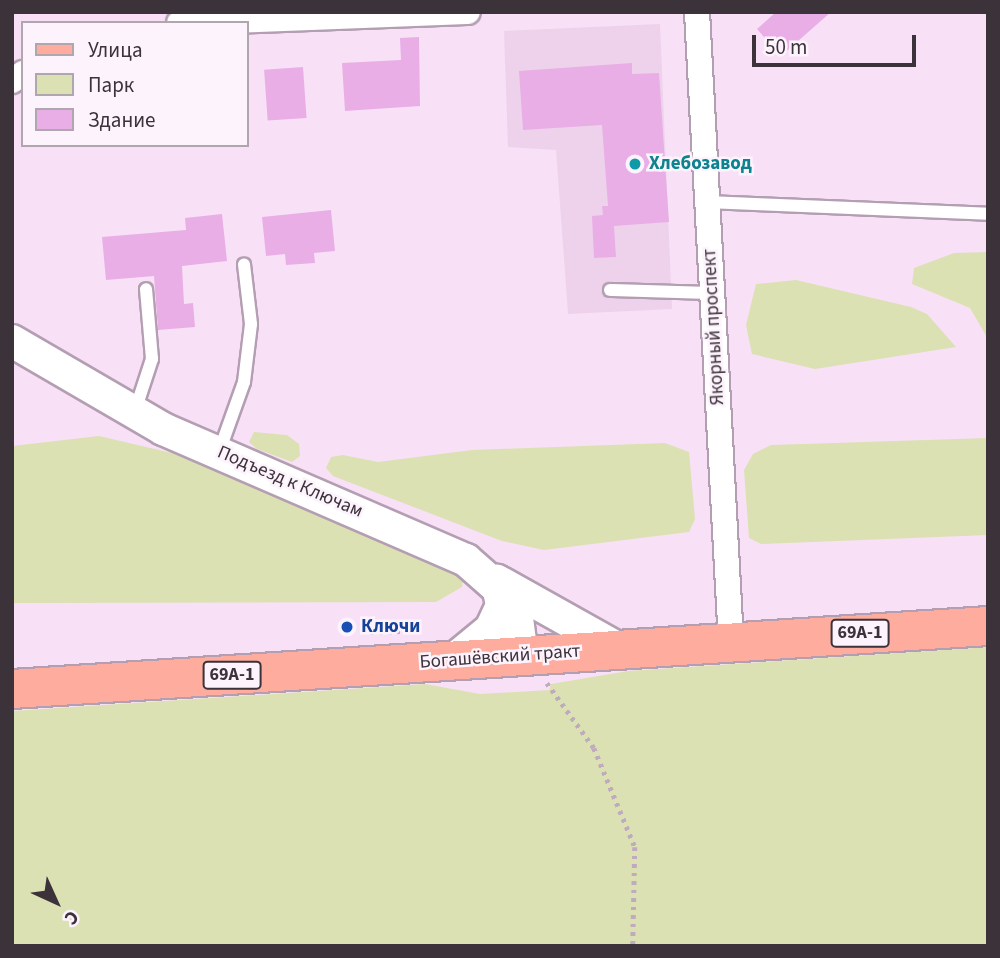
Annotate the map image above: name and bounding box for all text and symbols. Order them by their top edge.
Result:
legend [21,21,248,147]
scale bar [755,21,920,65]
text: 50 m [765,32,807,62]
text: Улица [88,35,143,65]
text: Парк [88,70,134,100]
text: Здание [88,105,156,135]
place label: Хлебозавод [649,153,752,175]
marker: Хлебозавод [627,156,643,172]
street label: Якорный проспект [699,248,729,406]
street label: Подъезд к Ключам [214,441,366,523]
place label: Ключи [361,616,420,638]
road number: 69А-1 [830,618,890,648]
marker: Ключи [339,619,355,635]
street label: Богашёвский тракт [419,640,581,674]
road number: 69А-1 [202,660,262,690]
north arrow [21,867,91,937]
text: С [58,904,85,931]

